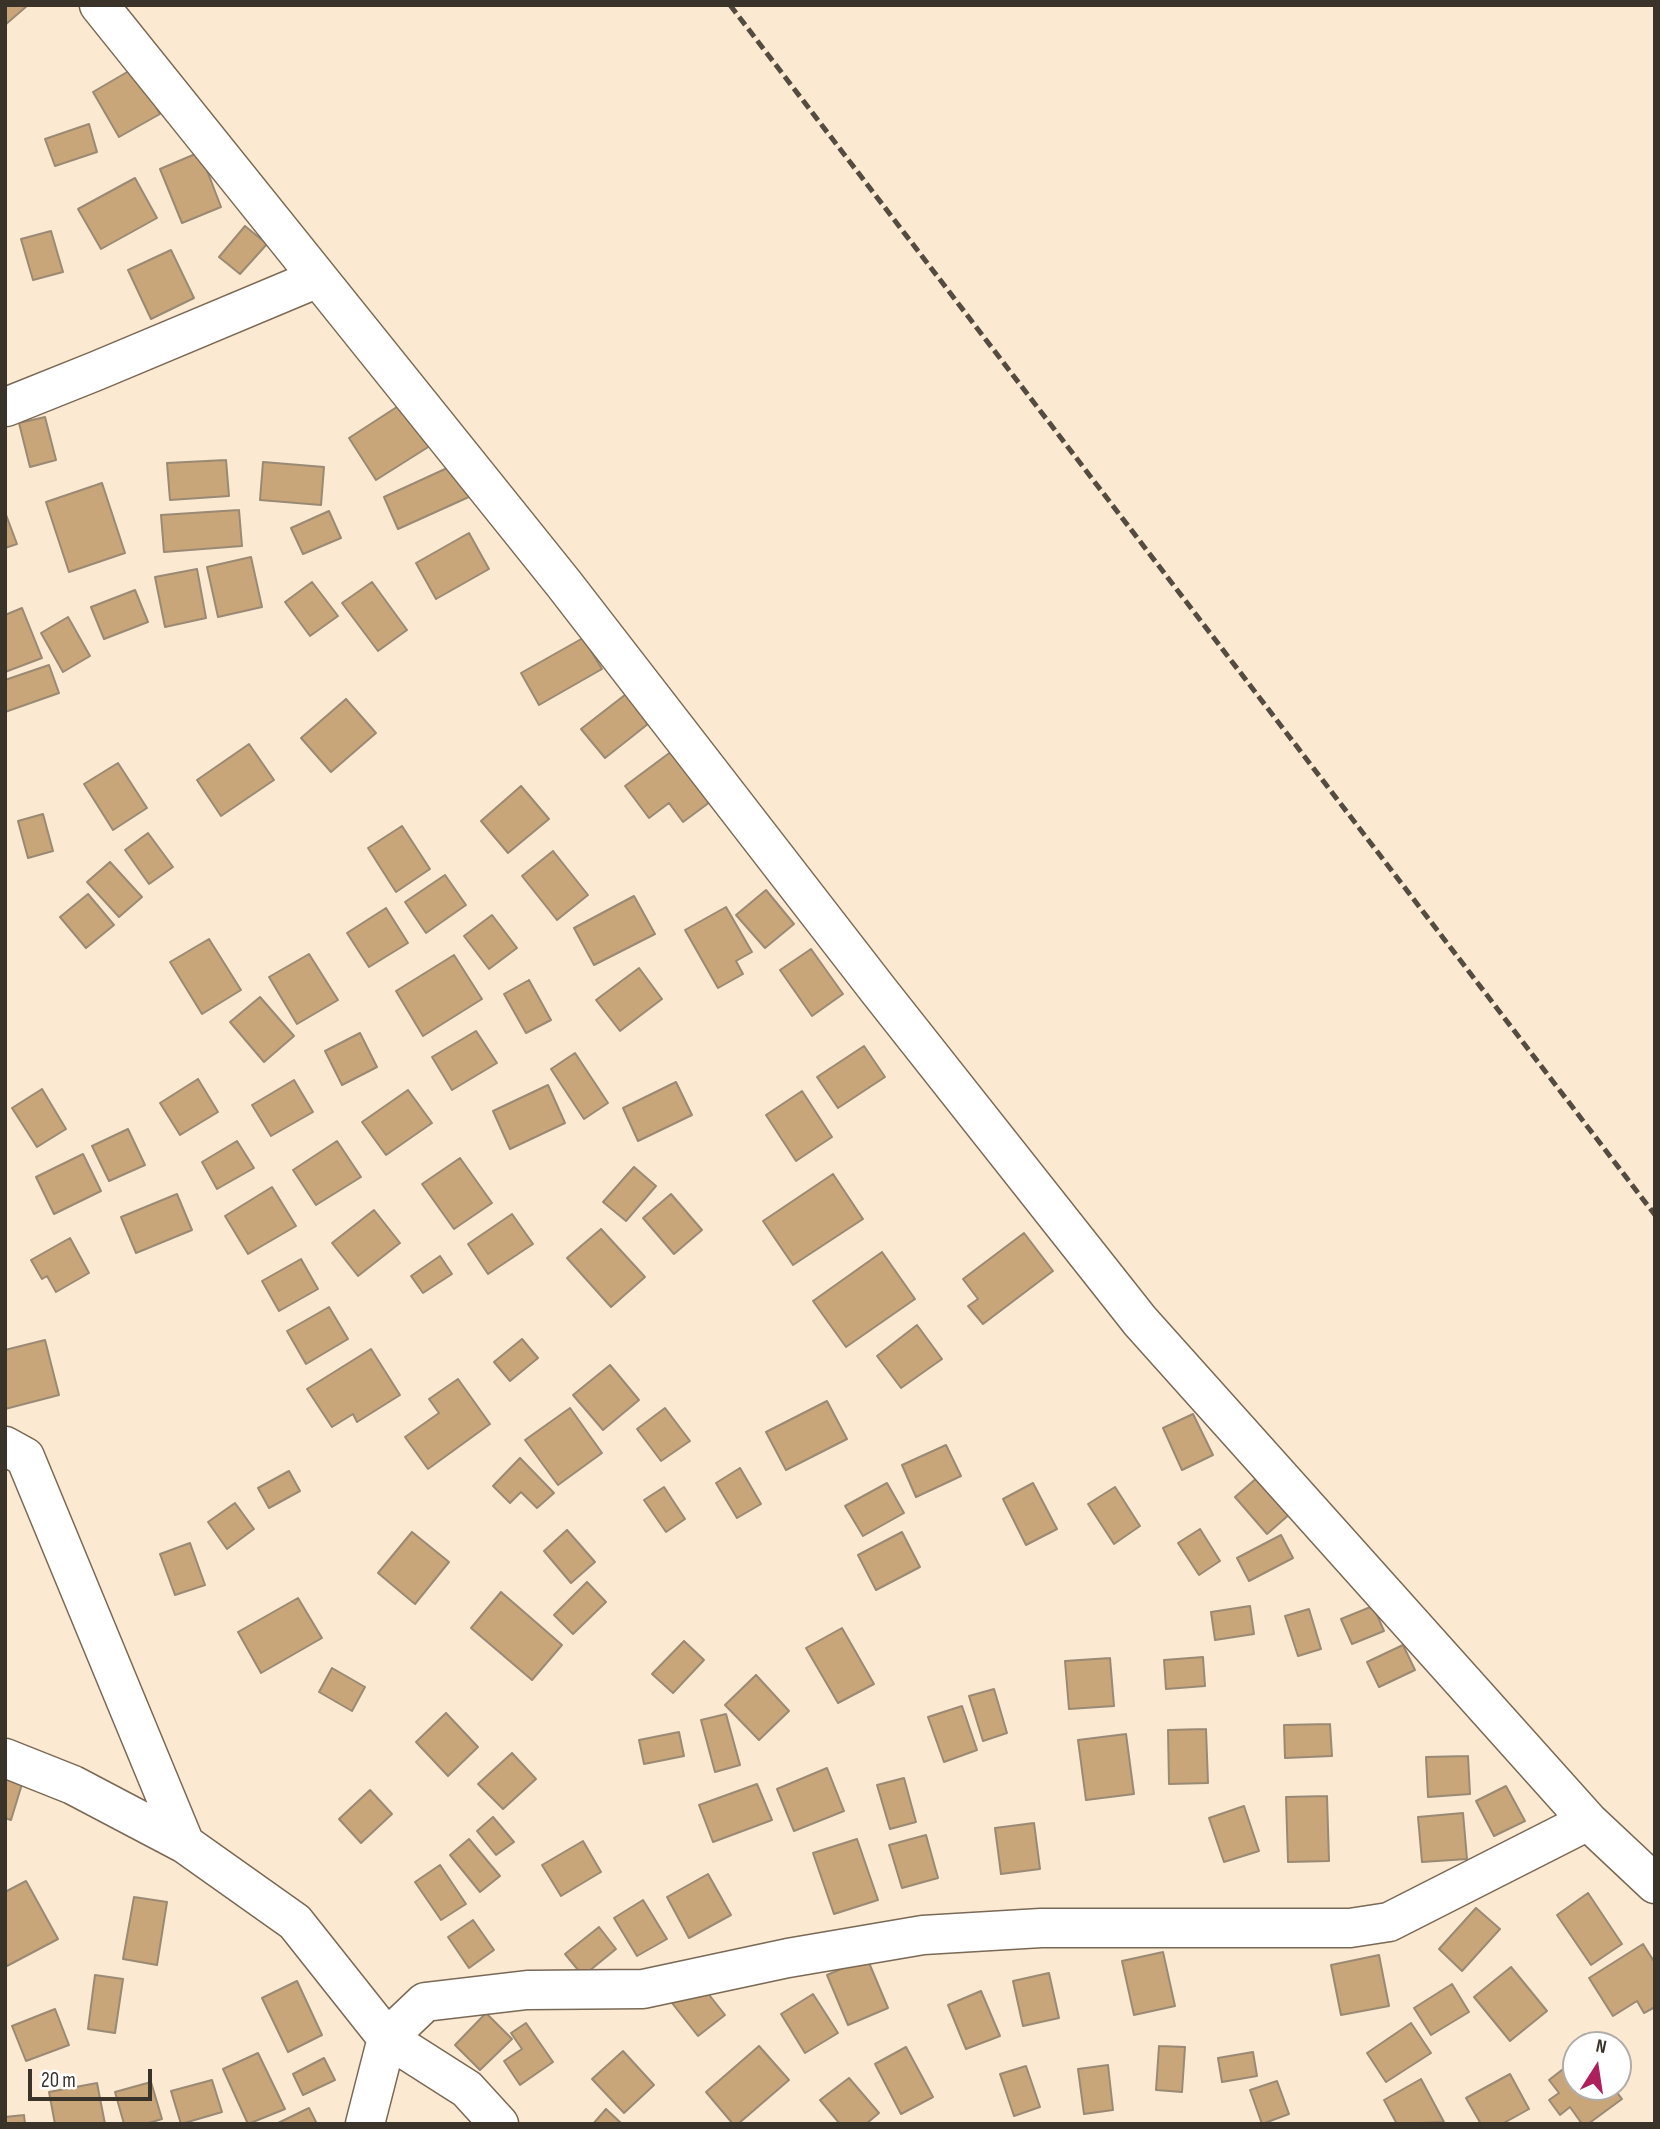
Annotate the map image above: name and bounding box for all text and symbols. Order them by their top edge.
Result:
north arrow [1562,2031,1632,2101]
text: N [1594,2035,1608,2059]
scale bar [32,2056,156,2100]
text: 20 m [41,2068,76,2093]

